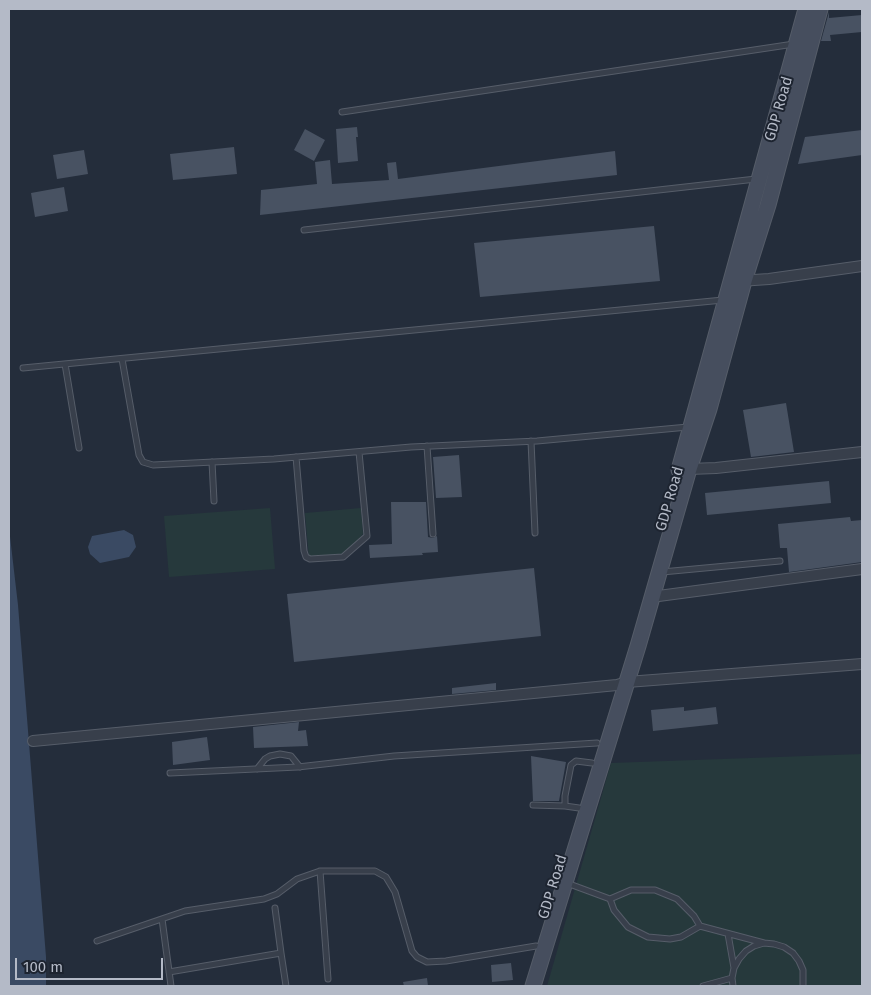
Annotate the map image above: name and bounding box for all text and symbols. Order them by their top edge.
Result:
street label: GDP Road [761,75,797,143]
street label: GDP Road [652,465,688,533]
street label: GDP Road [535,853,571,921]
scale bar [18,948,165,980]
text: 100 m [23,958,63,976]

